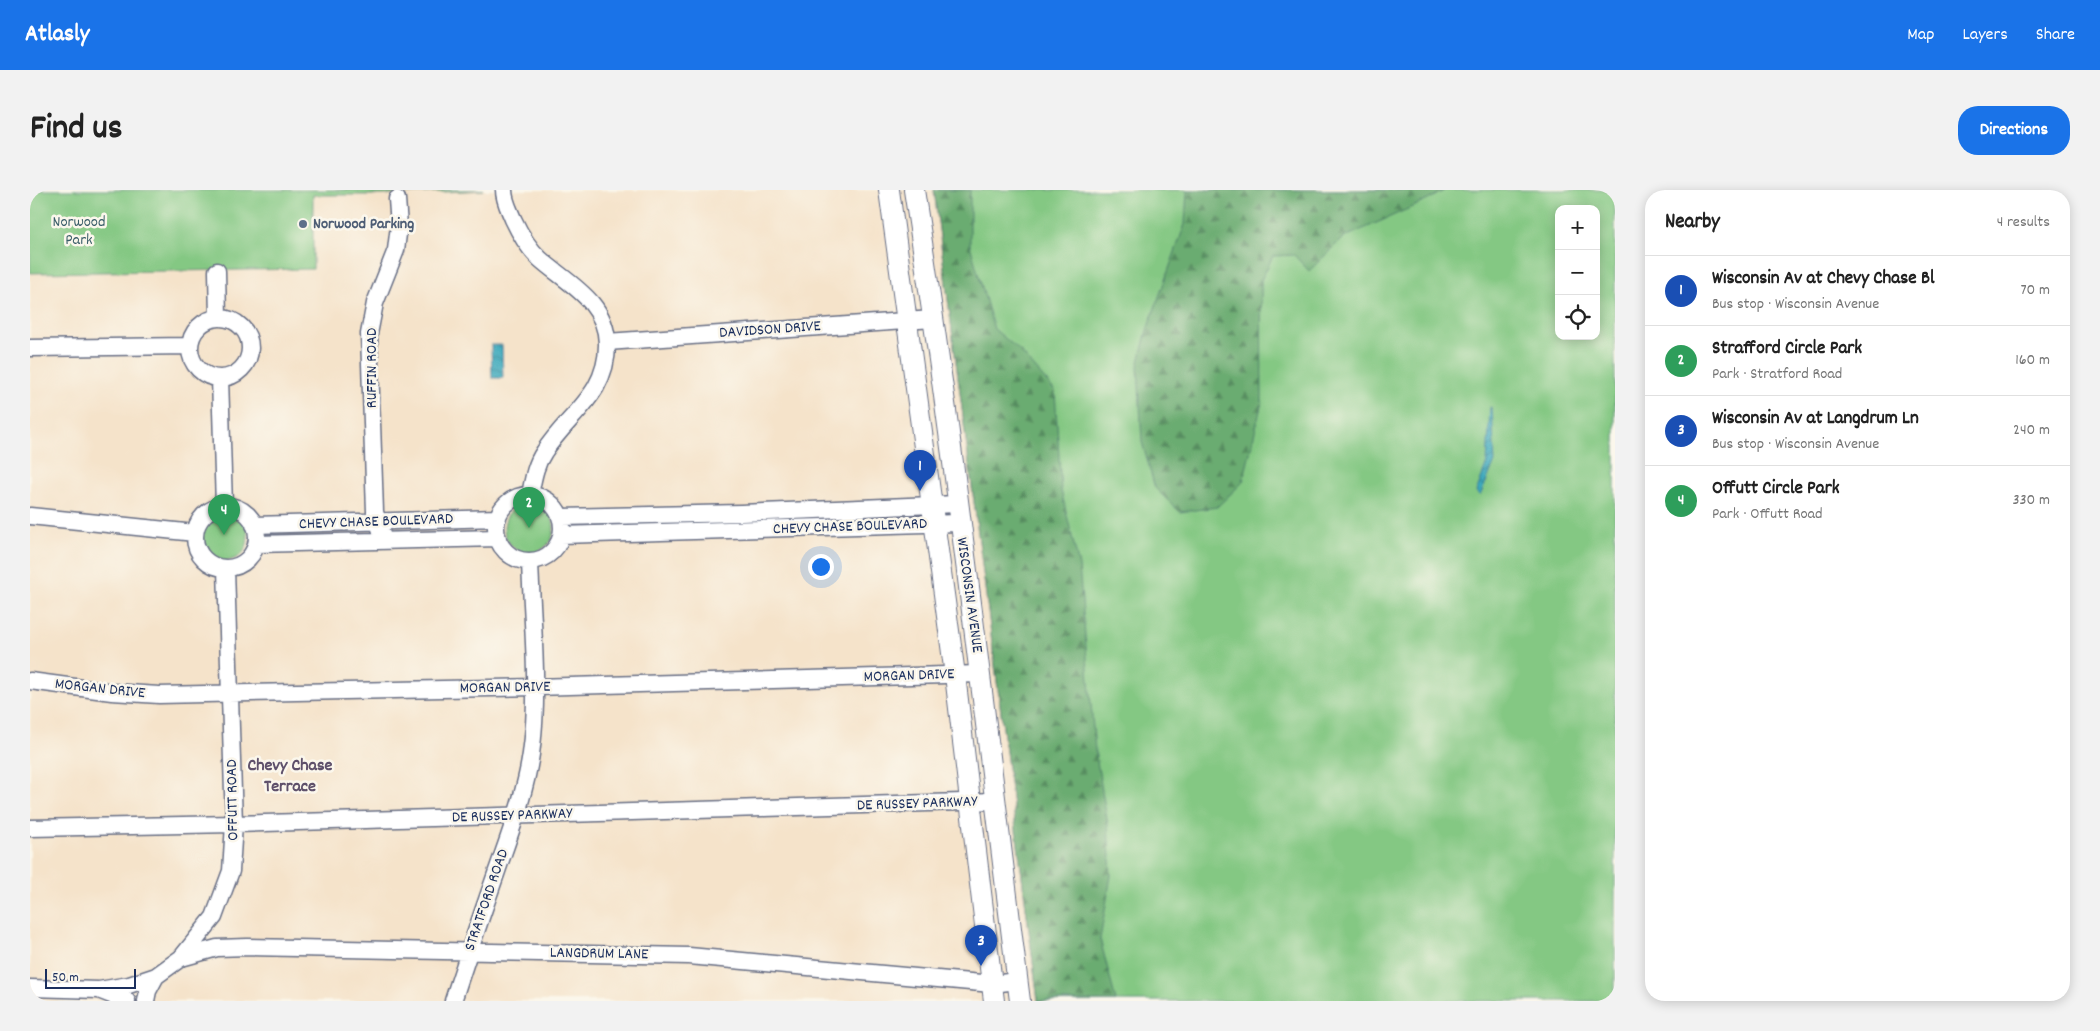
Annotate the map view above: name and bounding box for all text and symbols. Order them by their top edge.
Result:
text: Atlasly [25,18,89,52]
text: Map [1907,23,1934,48]
text: Layers [1962,23,2008,48]
text: Share [2036,23,2075,48]
text: Find us [30,105,122,155]
button: Directions [1958,106,2070,155]
map controls [1555,205,1600,340]
button: + [1555,205,1600,250]
text: Nearby [1665,208,1720,238]
park label: Norwood Park [52,211,106,252]
text: 4 results [1997,211,2050,234]
place label: Norwood Parking [313,213,414,236]
marker: Norwood Parking [297,218,309,230]
button: − [1555,250,1600,295]
text: Wisconsin Av at Chevy Chase Bl [1712,266,1934,293]
text: 1 [1679,279,1683,302]
text: 70 m [2020,279,2050,302]
text: Bus stop · Wisconsin Avenue [1712,293,1879,316]
button: locate [1555,295,1600,340]
street label: DAVIDSON DRIVE [718,315,822,345]
street label: RUFFIN ROAD [361,328,384,408]
text: Strafford Circle Park [1712,336,1862,363]
text: 2 [1678,349,1685,372]
text: 160 m [2015,349,2050,372]
text: Park · Stratford Road [1712,363,1842,386]
text: Wisconsin Av at Langdrum Ln [1712,406,1919,433]
text: 3 [1677,419,1685,442]
text: 240 m [2013,419,2050,442]
text: Bus stop · Wisconsin Avenue [1712,433,1879,456]
pin: 1 [904,450,936,491]
text: Offutt Circle Park [1712,476,1840,503]
pin: 2 [513,487,545,528]
text: 4 [1678,489,1684,512]
text: 330 m [2012,489,2050,512]
pin: 4 [208,494,240,535]
text: Park · Offutt Road [1712,503,1823,526]
street label: CHEVY CHASE BOULEVARD [299,508,453,536]
street label: CHEVY CHASE BOULEVARD [773,513,927,541]
street label: WISCONSIN AVENUE [950,536,989,655]
your location [808,554,834,580]
street label: MORGAN DRIVE [863,663,955,689]
street label: MORGAN DRIVE [54,673,147,705]
street label: MORGAN DRIVE [459,676,551,700]
district label: Chevy Chase Terrace [247,754,333,800]
street label: OFFUTT ROAD [221,759,245,841]
street label: DE RUSSEY PARKWAY [856,790,979,818]
street label: DE RUSSEY PARKWAY [451,802,574,830]
street label: STRATFORD ROAD [459,846,515,954]
pin: 3 [965,925,997,966]
street label: LANGDRUM LANE [550,942,649,966]
scale bar [45,966,136,989]
text: 50 m [52,968,79,988]

